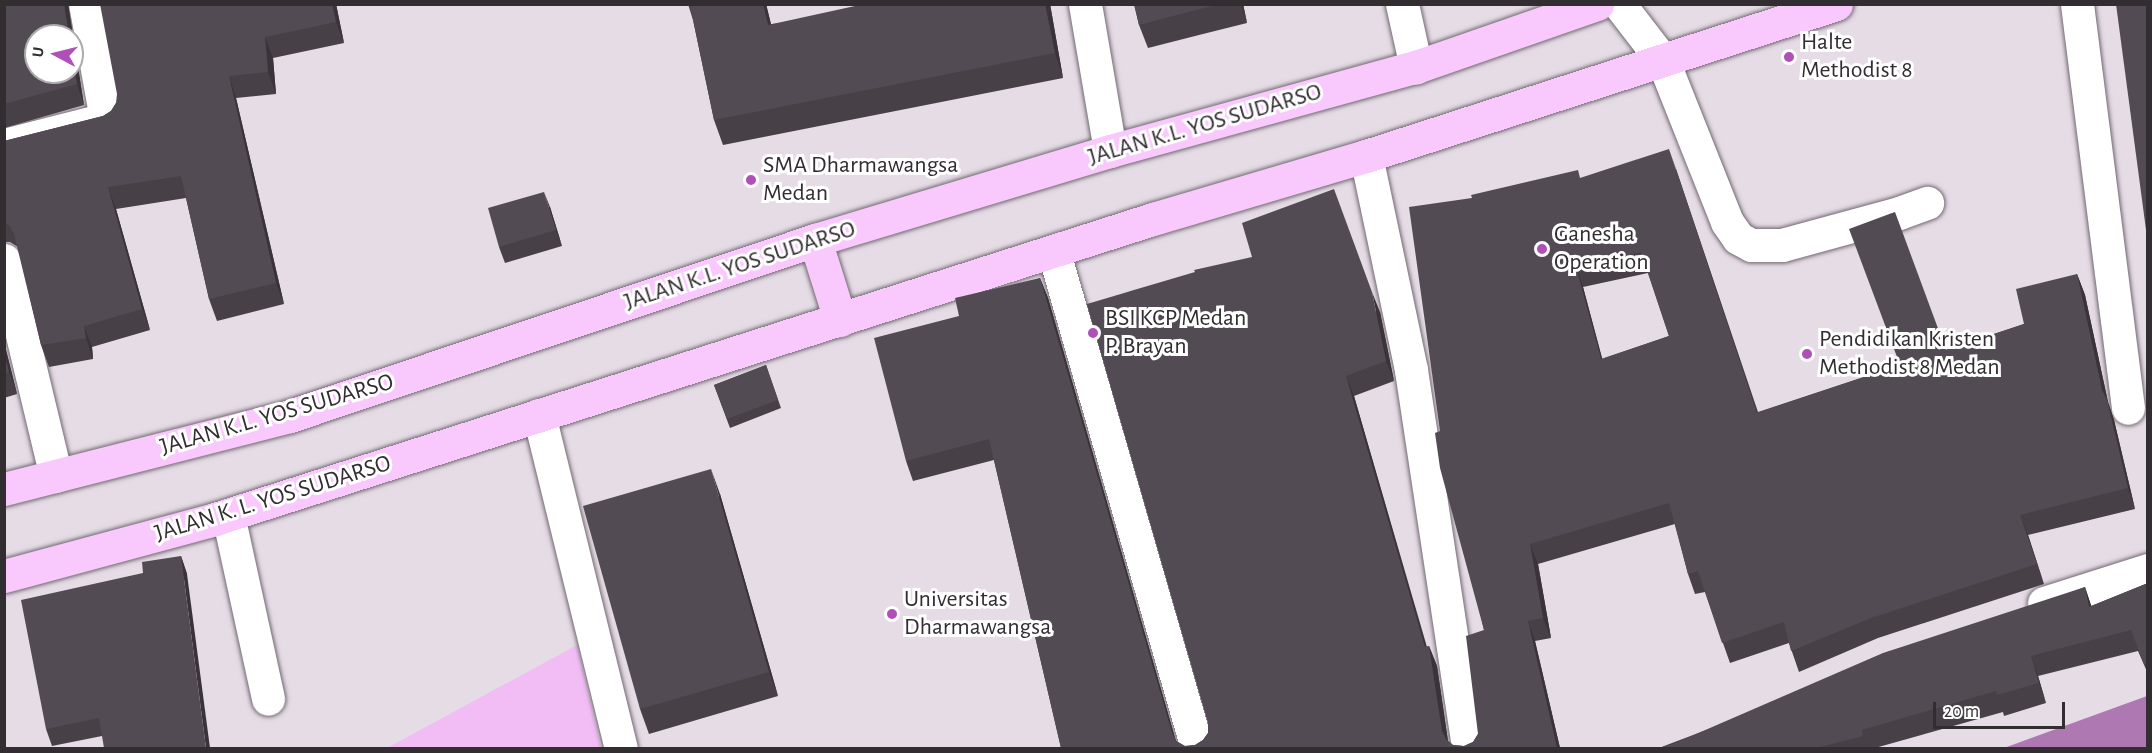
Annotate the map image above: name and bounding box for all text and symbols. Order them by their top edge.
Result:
north arrow [24,24,84,84]
place label: Halte Methodist 8 [1801,29,1913,85]
text: U [30,46,47,58]
marker: Halte Methodist 8 [1782,50,1796,64]
street label: JALAN K.L. YOS SUDARSO [1085,78,1325,172]
place label: SMA Dharmawangsa Medan [763,152,958,208]
marker: SMA Dharmawangsa Medan [744,173,758,187]
street label: JALAN K.L. YOS SUDARSO [621,215,859,317]
place label: Ganesha Operation [1554,221,1649,277]
marker: Ganesha Operation [1535,242,1549,256]
place label: BSI KCP Medan P. Brayan [1105,305,1246,361]
marker: BSI KCP Medan P. Brayan [1086,326,1100,340]
place label: Pendidikan Kristen Methodist 8 Medan [1819,326,2000,382]
marker: Pendidikan Kristen Methodist 8 Medan [1800,347,1814,361]
street label: JALAN K.L. YOS SUDARSO [157,368,397,462]
street label: JALAN K. L. YOS SUDARSO [152,449,394,549]
place label: Universitas Dharmawangsa [904,586,1051,642]
marker: Universitas Dharmawangsa [885,607,899,621]
scale bar [1936,690,2068,728]
text: 20 m [1944,703,1979,721]

